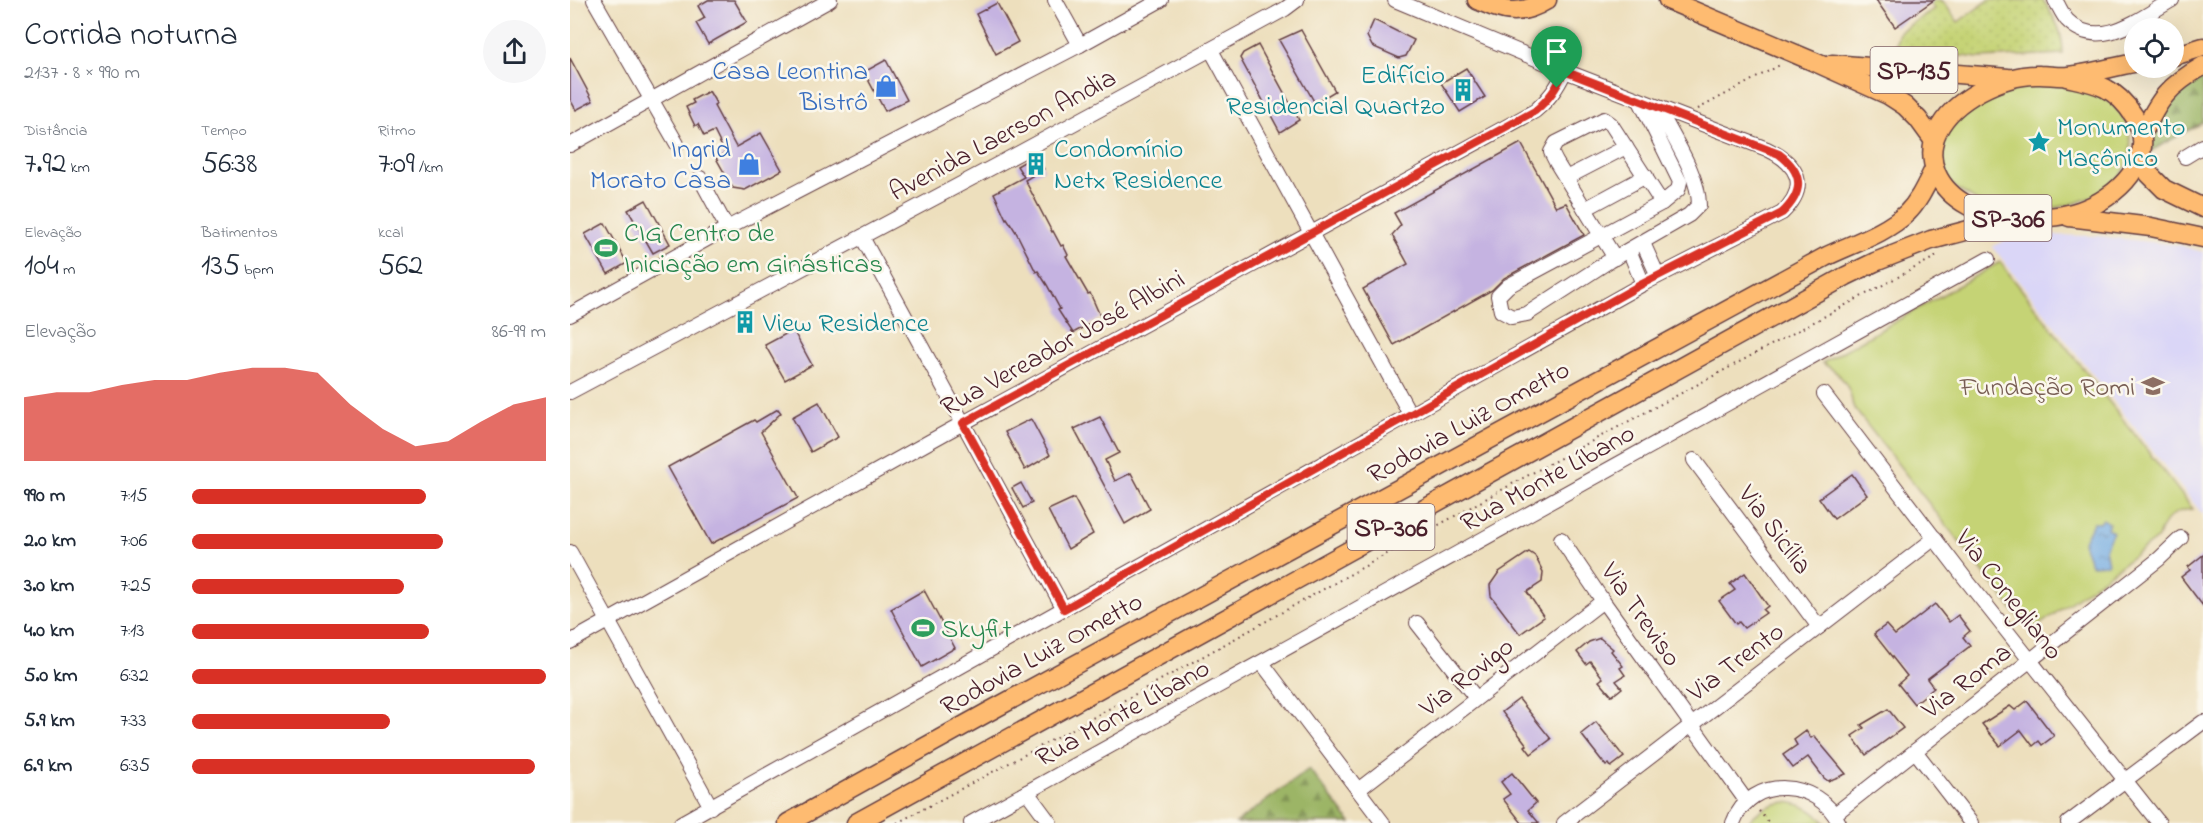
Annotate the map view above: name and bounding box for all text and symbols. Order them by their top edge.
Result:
text: Corrida noturna [24,12,238,60]
map controls [2124,18,2184,78]
button: locate [2124,18,2184,78]
button: share [483,20,546,83]
pin [1531,26,1582,88]
icon: arrive [1540,35,1573,68]
road number: SP-135 [1870,47,1958,93]
place label: Casa Leontina Bistrô [712,53,868,123]
place label: Edifício Residencial Quartzo [1226,57,1445,127]
text: 21:37 · 8 × 990 m [24,59,140,88]
street label: Avenida Laerson Andia [883,60,1124,213]
shop icon: Casa Leontina Bistrô [873,73,899,99]
building icon: Edifício Residencial Quartzo [1450,77,1476,103]
place label: Monumento Maçônico [2057,109,2186,179]
text: Distância [24,119,87,143]
text: Tempo [201,119,247,143]
text: Ritmo [378,119,416,143]
place icon: Monumento Maçônico [2026,129,2052,155]
place label: Ingrid Morato Casa [590,131,731,201]
place label: Condomínio Netx Residence [1054,131,1223,201]
text: 7.92 [24,143,66,187]
text: 56:38 [201,143,258,187]
text: 7:09 [378,143,415,187]
shop icon: Ingrid Morato Casa [736,151,762,177]
building icon: Condomínio Netx Residence [1023,151,1049,177]
text: km [66,156,90,180]
text: /km [415,156,443,180]
road number: SP-306 [1964,195,2052,241]
place label: CIG Centro de Iniciação em Ginásticas [624,215,883,285]
text: Elevação [24,221,82,245]
text: Batimentos [201,221,278,245]
text: kcal [378,221,403,245]
sports icon: CIG Centro de Iniciação em Ginásticas [593,235,619,261]
text: 104 [24,245,59,289]
text: 135 [201,245,240,289]
text: 562 [378,245,423,289]
text: m [59,258,75,282]
text: bpm [240,258,274,282]
street label: Rua Vereador José Albini [934,261,1193,428]
place label: View Residence [762,305,930,344]
building icon: View Residence [732,309,758,335]
text: Elevação [24,318,96,347]
text: 86–99 m [491,318,546,347]
street label: Rodovia Luiz Ometto [1361,351,1578,495]
place label: Fundação Romi [1959,369,2135,408]
school or university icon: Fundação Romi [2140,373,2166,399]
street label: Rua Monte Líbano [1454,415,1643,543]
street label: Via Sicília [1727,477,1821,583]
text: 990 m [24,482,65,511]
text: 7:15 [120,482,148,511]
road number: SP-306 [1348,504,1434,550]
street label: Via Conegliano [1944,521,2072,669]
text: 2.0 km [24,527,76,556]
text: 7:06 [120,527,147,556]
street label: Via Treviso [1589,555,1690,675]
text: 3.0 km [24,572,74,601]
text: 7:25 [120,572,151,601]
street label: Rodovia Luiz Ometto [934,583,1151,727]
place label: Skyfit [941,611,1012,650]
street label: Via Trento [1679,614,1793,713]
sports icon: Skyfit [910,615,936,641]
text: 4.0 km [24,617,74,646]
text: 7:13 [120,617,145,646]
street label: Via Rovigo [1411,629,1523,728]
street label: Via Roma [1913,634,2021,730]
street label: Rua Monte Líbano [1029,650,1218,778]
text: 5.0 km [24,662,77,691]
text: 6:32 [120,662,149,691]
text: 5.9 km [24,707,75,736]
text: 7:33 [120,707,146,736]
text: 6.9 km [24,752,72,781]
text: 6:35 [120,752,150,781]

